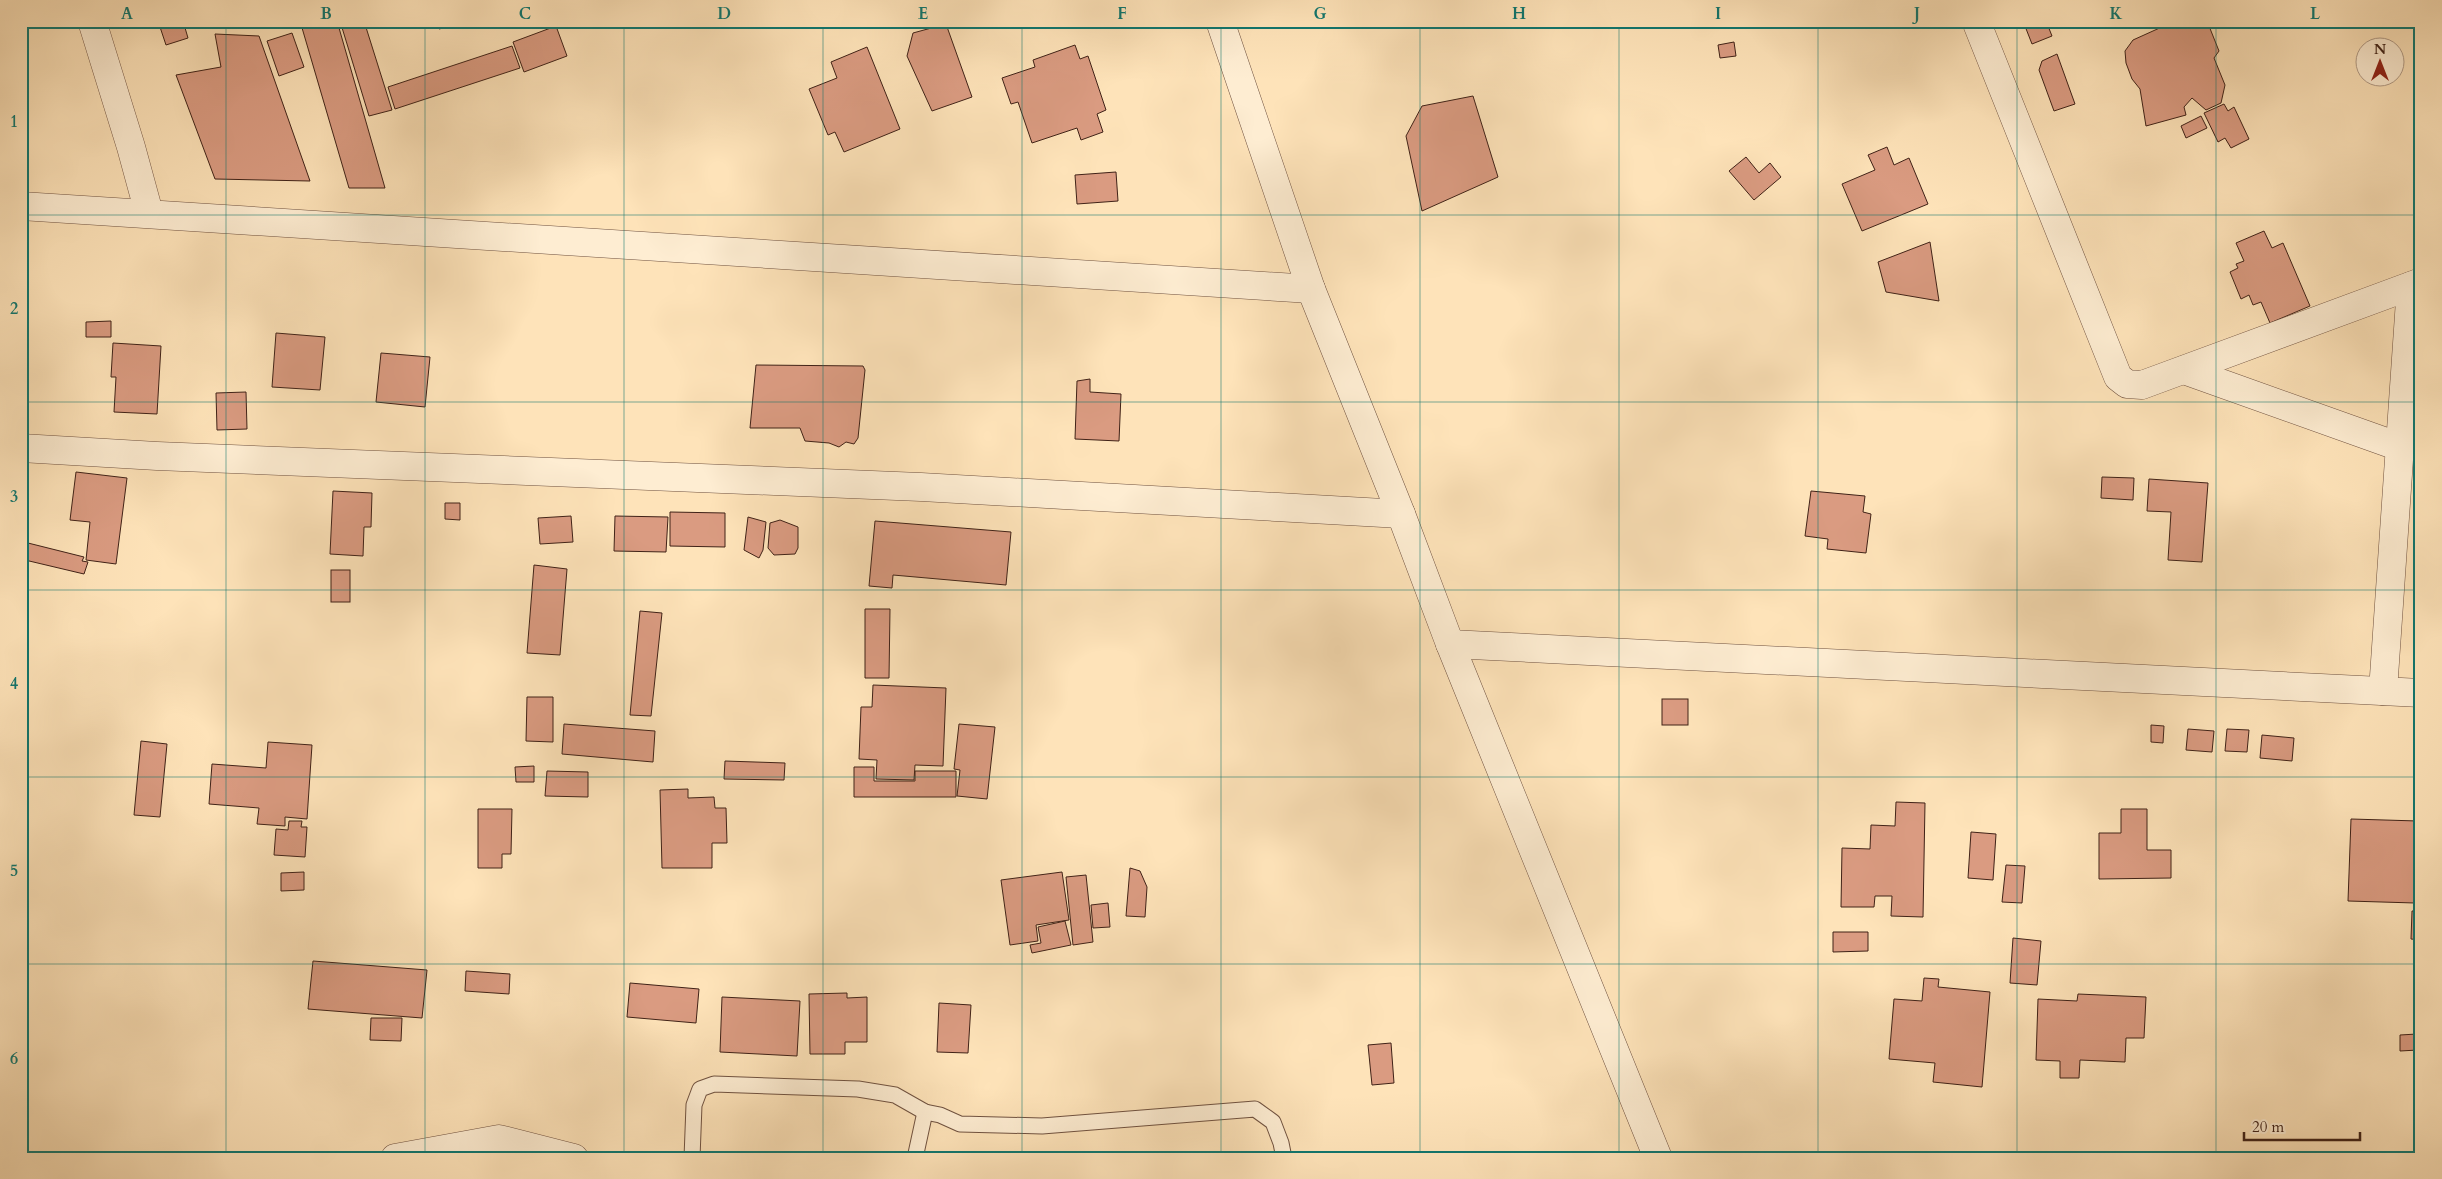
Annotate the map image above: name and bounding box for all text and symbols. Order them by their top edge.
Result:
text: A [121,3,133,25]
text: B [320,3,332,25]
text: C [519,3,531,25]
text: D [717,3,731,25]
text: E [918,3,928,25]
text: F [1117,3,1127,25]
text: G [1313,3,1327,25]
text: H [1512,3,1526,25]
text: I [1715,3,1721,25]
text: J [1912,3,1920,25]
text: K [2110,3,2123,25]
text: L [2310,3,2321,25]
north arrow [2354,38,2404,88]
text: N [2374,40,2386,59]
text: 1 [10,111,18,133]
text: 2 [10,298,18,320]
text: 3 [10,486,18,508]
text: 4 [10,673,18,695]
text: 5 [10,860,18,882]
text: 6 [10,1048,18,1070]
scale bar [2244,1109,2361,1141]
text: 20 m [2252,1117,2284,1137]

